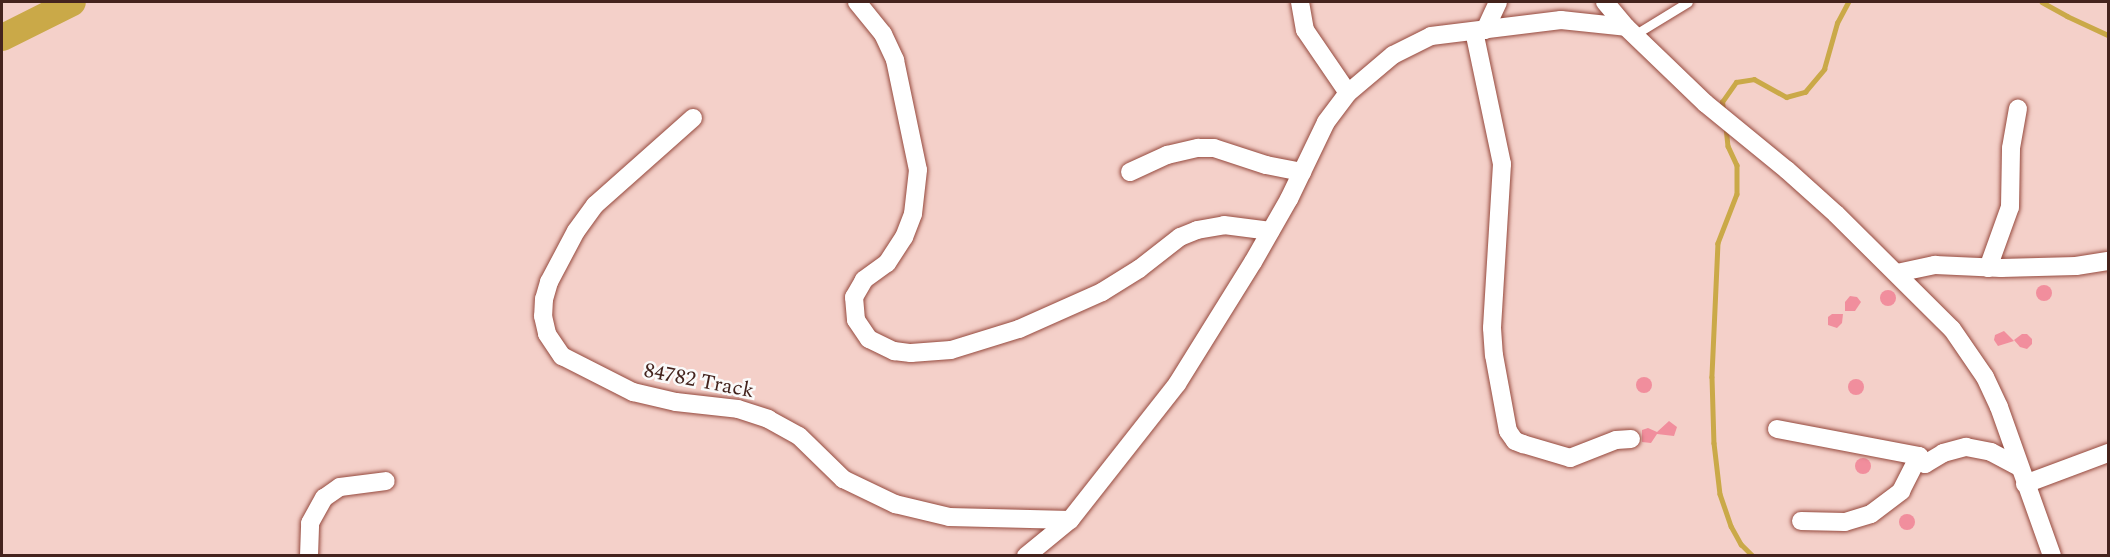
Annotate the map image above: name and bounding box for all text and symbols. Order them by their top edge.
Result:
street label: 84782 Track [642,358,756,404]

